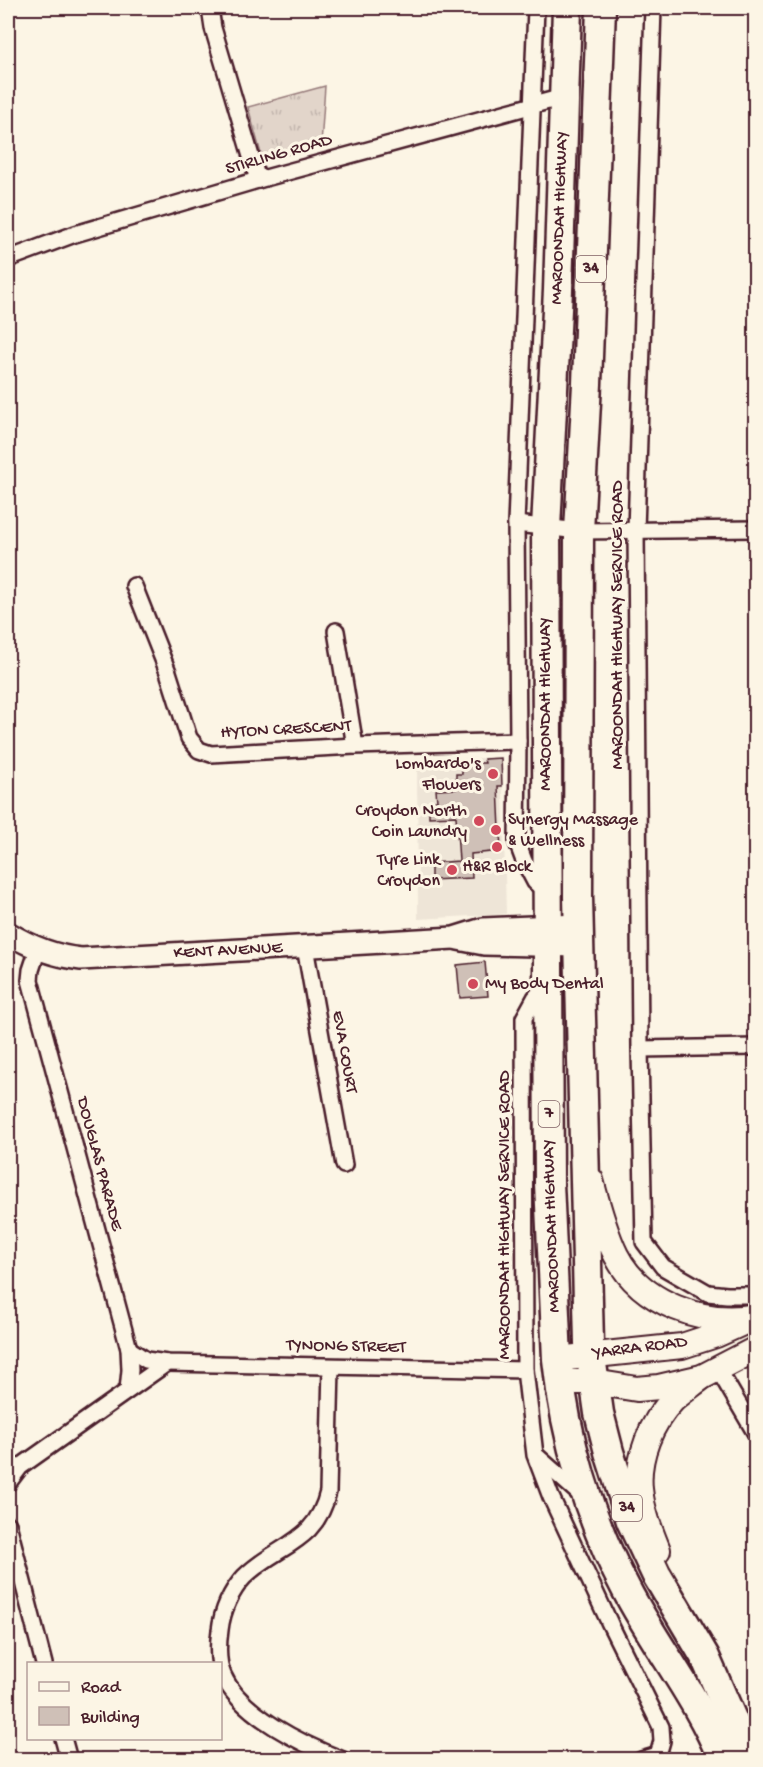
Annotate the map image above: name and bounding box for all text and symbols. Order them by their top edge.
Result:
street label: STIRLING ROAD [223,130,335,180]
street label: MAROONDAH HIGHWAY [546,131,574,305]
road number: 34 [576,256,606,282]
street label: MAROONDAH HIGHWAY SERVICE ROAD [608,480,629,769]
street label: MAROONDAH HIGHWAY [536,617,557,791]
street label: HYTON CRESCENT [220,716,353,744]
place label: Lombardo's Flowers [395,754,482,796]
marker: Lombardo's Flowers [486,767,500,781]
place label: Croydon North Coin Laundry [355,801,467,843]
place label: Synergy Massage & Wellness [508,810,639,852]
marker: Croydon North Coin Laundry [472,814,486,828]
marker: Synergy Massage & Wellness [489,823,503,837]
marker: H&R Block [490,840,504,854]
place label: Tyre Link Croydon [376,850,442,892]
place label: H&R Block [463,857,533,878]
marker: Tyre Link Croydon [445,863,459,877]
street label: KENT AVENUE [173,938,284,964]
place label: My Body Dental [485,974,604,995]
marker: My Body Dental [466,977,480,991]
street label: EVA COURT [326,1009,362,1096]
street label: MAROONDAH HIGHWAY SERVICE ROAD [495,1070,516,1359]
street label: DOUGLAS PARADE [71,1094,127,1234]
road number: 7 [538,1101,560,1127]
street label: MAROONDAH HIGHWAY [538,1139,566,1313]
street label: YARRA ROAD [589,1332,689,1364]
street label: TYNONG STREET [285,1335,407,1359]
road number: 34 [612,1495,642,1521]
legend [27,1662,222,1740]
text: Road [81,1678,122,1699]
text: Building [80,1708,140,1729]

